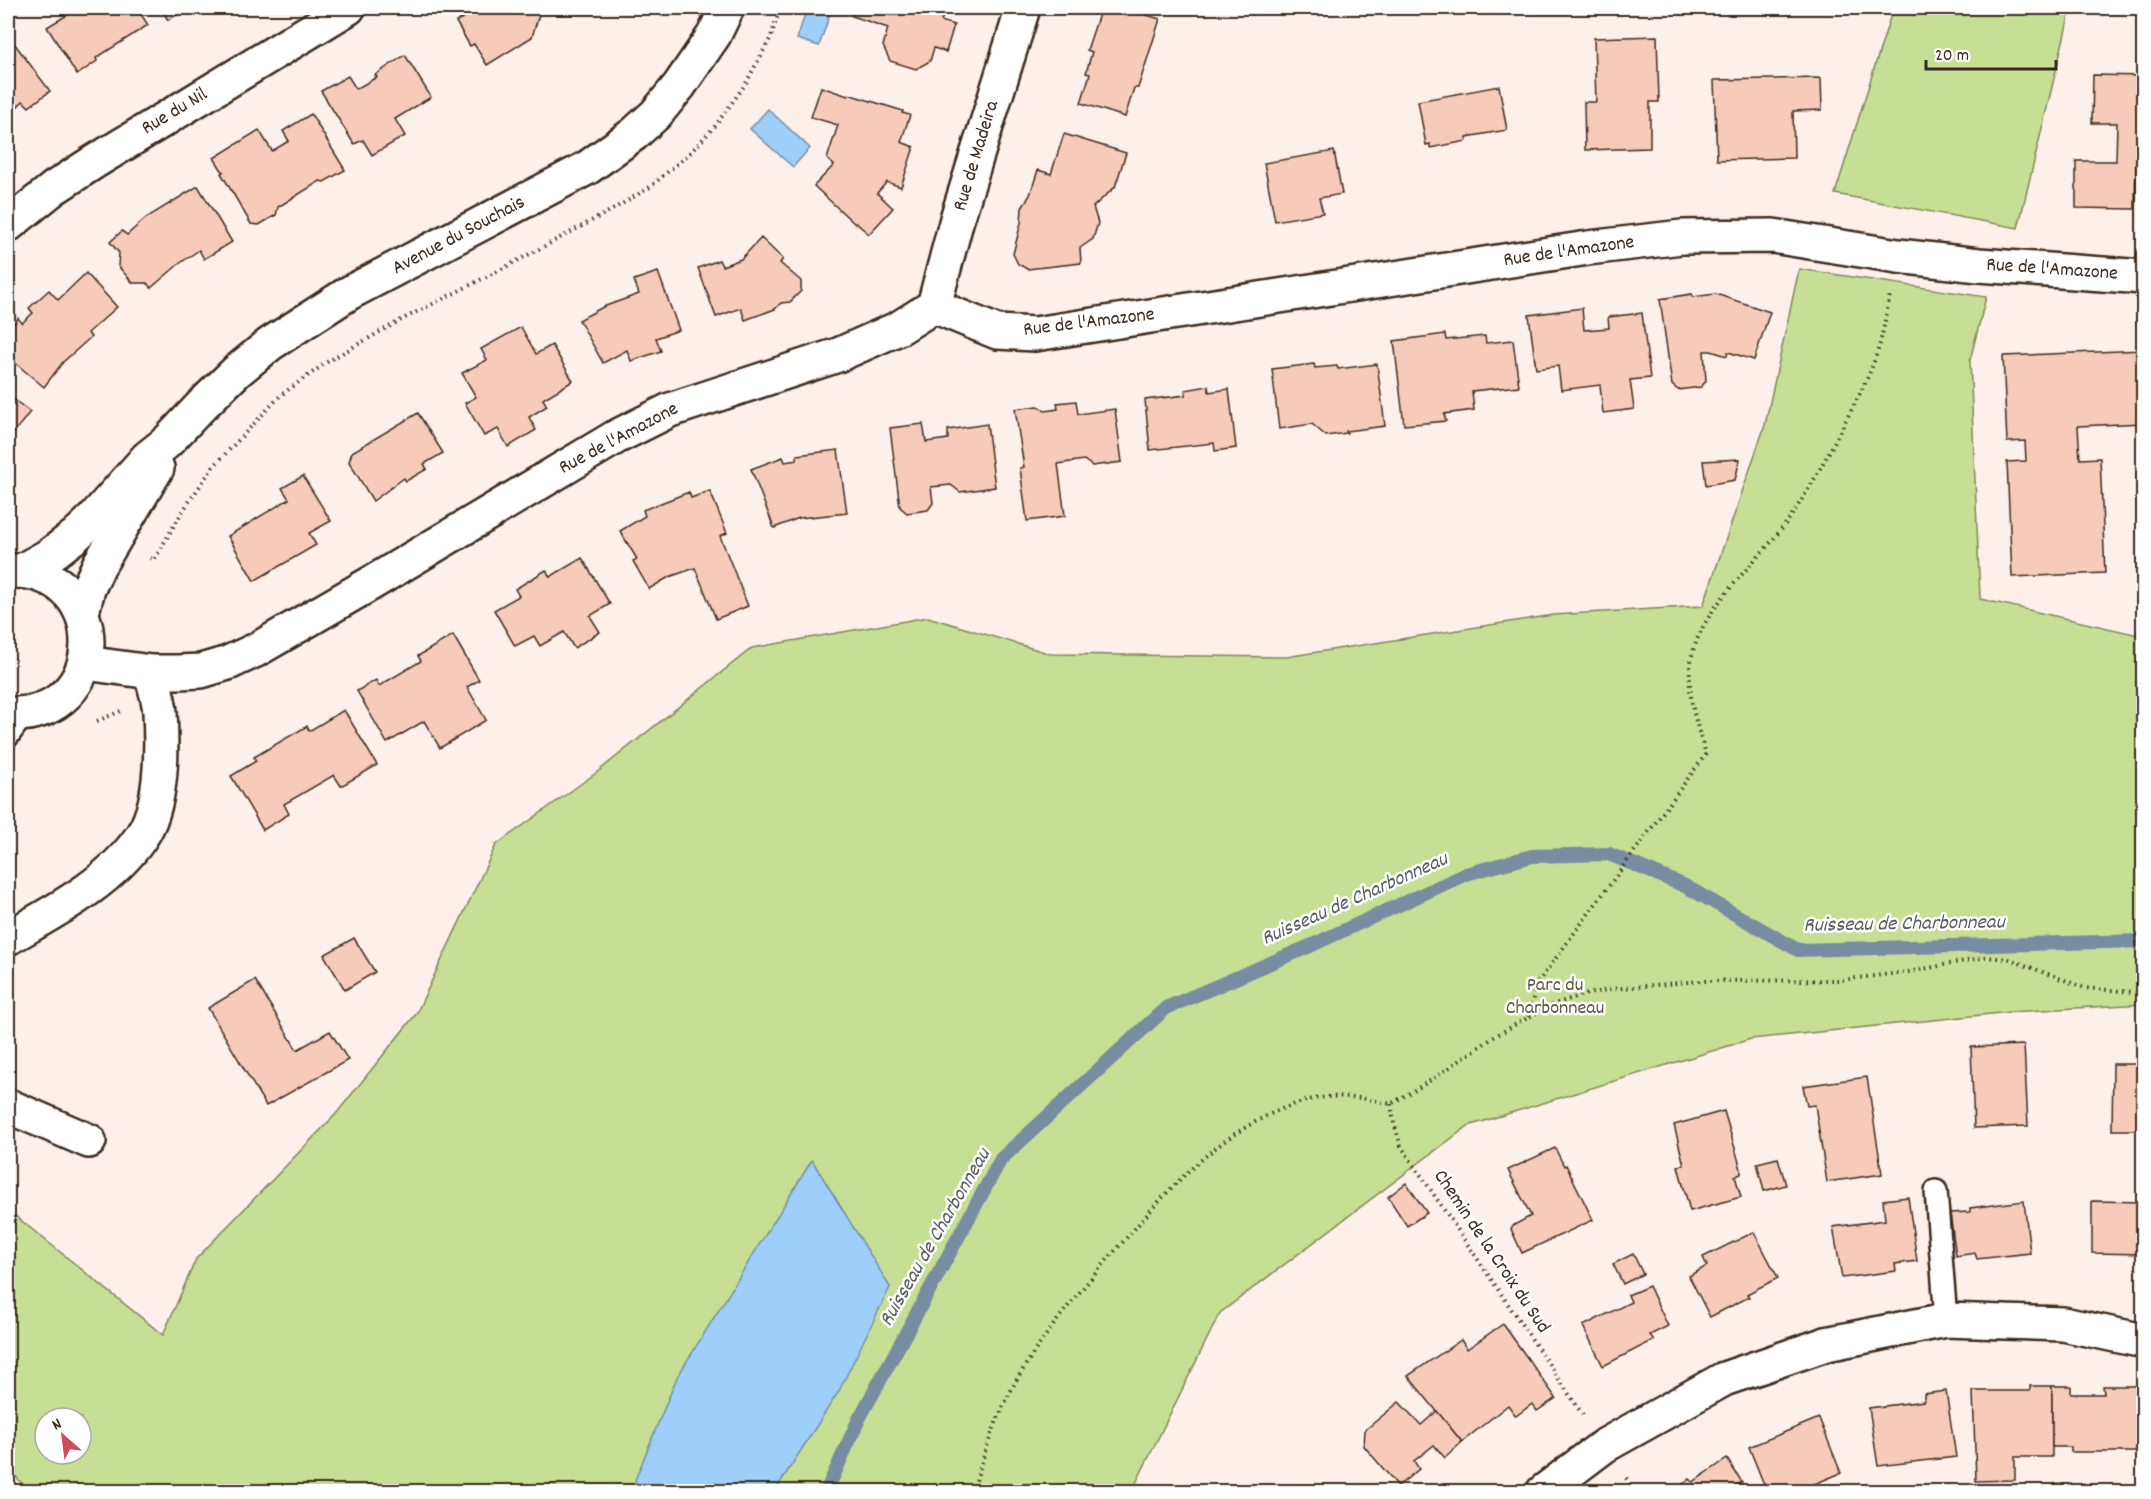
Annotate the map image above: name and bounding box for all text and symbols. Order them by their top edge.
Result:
scale bar [1926,33,2056,71]
text: 20 m [1935,44,1969,69]
street label: Rue du Nil [137,81,214,143]
street label: Rue de Madeira [947,97,1007,215]
street label: Avenue du Souchais [388,189,530,283]
street label: Rue de l'Amazone [1502,229,1636,275]
street label: Rue de l'Amazone [1985,251,2119,289]
street label: Rue de l'Amazone [1022,301,1156,345]
street label: Rue de l'Amazone [554,396,684,482]
water label: Ruisseau de Charbonneau [1257,845,1455,955]
water label: Ruisseau de Charbonneau [1803,908,2007,942]
park label: Parc du Charbonneau [1506,972,1604,1023]
water label: Ruisseau de Charbonneau [873,1142,1000,1333]
street label: Chemin de la Croix du Sud [1426,1165,1556,1339]
north arrow [33,1406,93,1466]
text: N [48,1413,66,1437]

